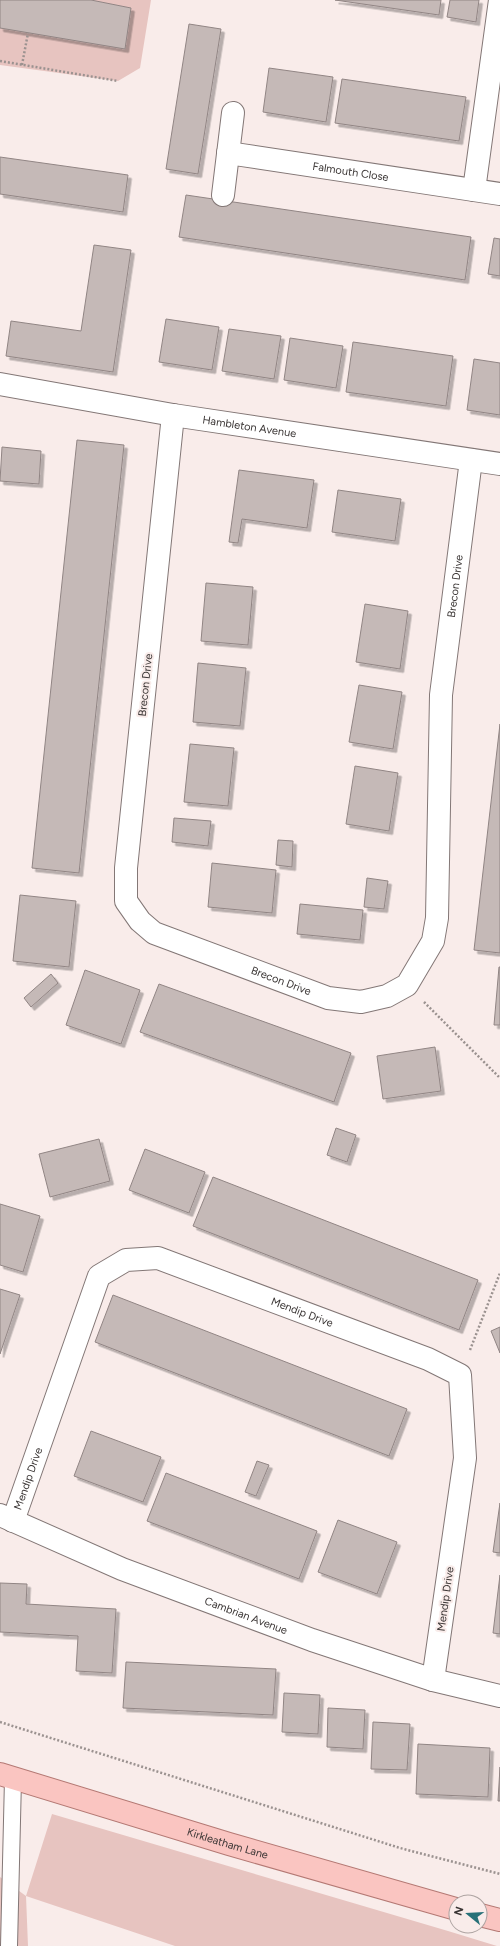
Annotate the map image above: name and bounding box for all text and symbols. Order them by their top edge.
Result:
street label: Falmouth Close [312,160,389,184]
street label: Hambleton Avenue [201,413,297,440]
street label: Brecon Drive [445,554,466,618]
street label: Brecon Drive [136,653,155,717]
street label: Brecon Drive [249,964,313,998]
street label: Mendip Drive [269,1295,335,1330]
street label: Mendip Drive [11,1446,45,1512]
street label: Mendip Drive [435,1566,456,1632]
street label: Cambrian Avenue [203,1594,289,1637]
street label: Kirkleatham Lane [185,1826,270,1862]
north arrow [448,1894,488,1934]
text: N [451,1905,466,1917]

